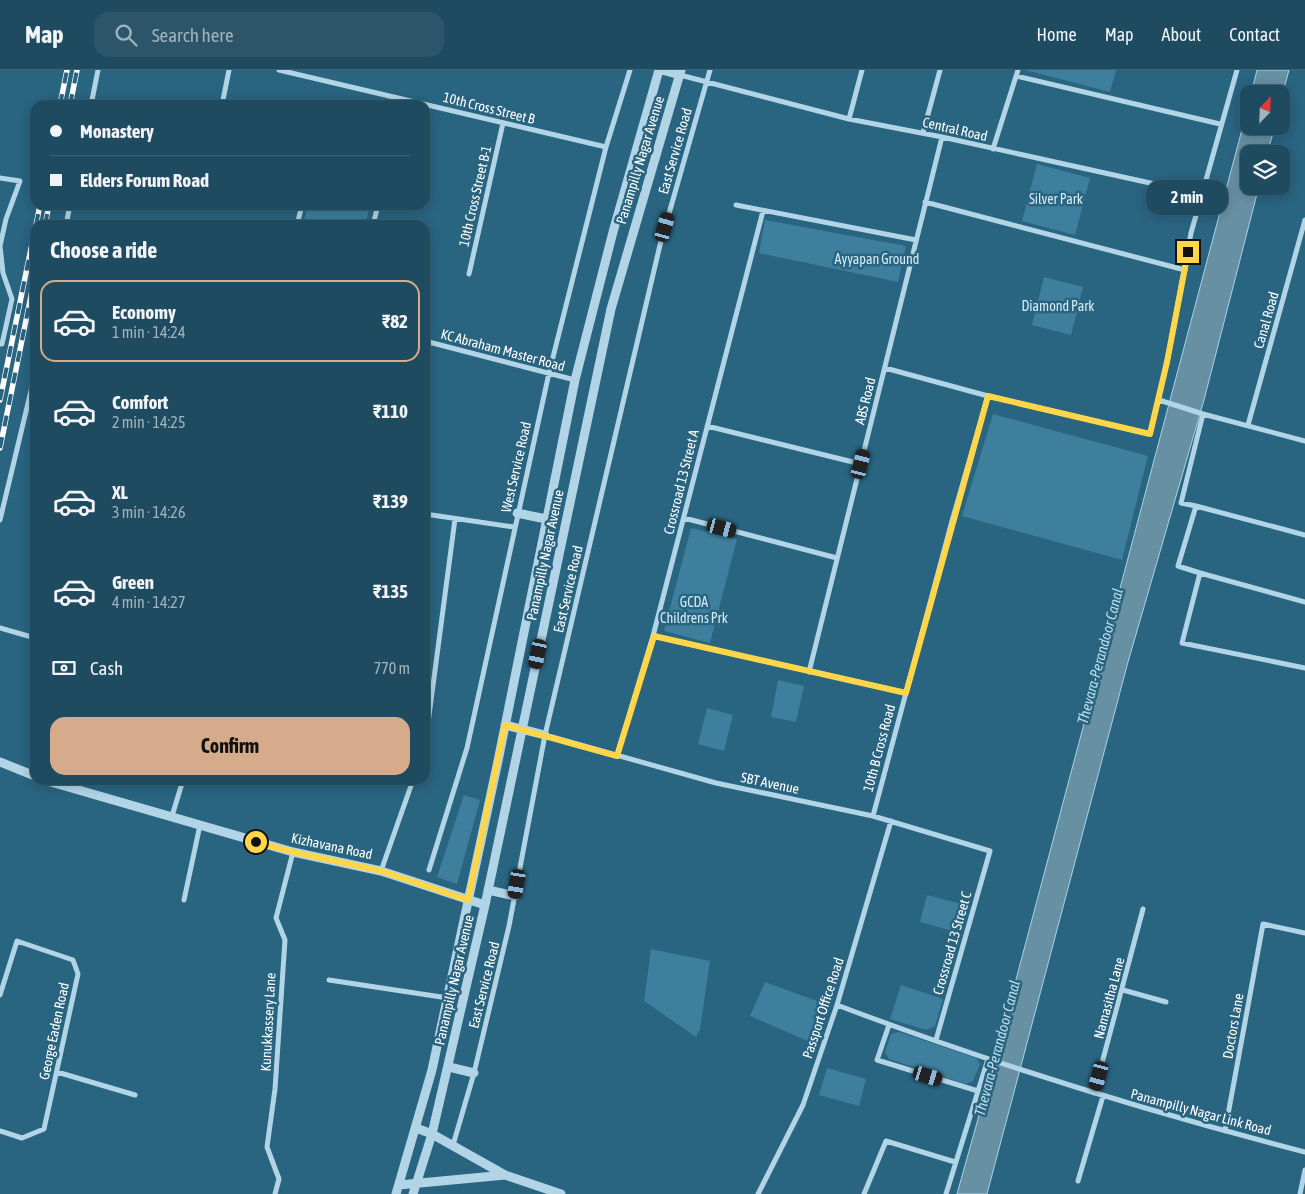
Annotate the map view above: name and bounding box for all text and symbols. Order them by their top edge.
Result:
search box [94,12,444,57]
text: Map [25,21,64,48]
icon: search [112,21,140,49]
text: Search here [152,24,234,46]
text: Home [1037,24,1077,45]
text: Map [1105,24,1134,45]
text: About [1162,24,1201,45]
text: Contact [1229,24,1280,45]
north arrow [1240,85,1290,135]
map controls [1240,85,1290,195]
street label: 10th Cross Street B [441,89,537,127]
street label: Panampilly Nagar Avenue [613,94,667,226]
street label: East Service Road [655,106,695,196]
street label: Central Road [921,114,989,144]
text: Monastery [80,120,154,142]
street label: 10th Cross Street B-1 [456,144,494,248]
button: layers [1240,145,1290,195]
text: Elders Forum Road [80,169,209,191]
callout: 2 min [1147,180,1229,214]
text: 2 min [1171,188,1203,206]
park label: Silver Park [1029,191,1083,207]
car [653,211,676,243]
text: Choose a ride [50,237,157,263]
route end [1177,241,1199,263]
park label: Ayyapan Ground [835,251,919,267]
street label: Canal Road [1250,290,1282,350]
park label: Diamond Park [1022,298,1094,314]
icon: car [52,299,97,344]
text: Economy [112,301,176,323]
text: ₹82 [382,310,408,332]
text: 1 min · 14:24 [112,323,185,341]
street label: KC Abraham Master Road [439,326,567,374]
street label: ABS Road [851,376,879,426]
icon: car [52,389,97,434]
text: Comfort [112,391,168,413]
text: ₹110 [373,400,408,422]
text: 2 min · 14:25 [112,413,185,431]
street label: West Service Road [498,420,534,514]
street label: Crossroad 13 Street A [660,428,702,536]
car [850,448,871,480]
icon: car [52,479,97,524]
text: XL [112,481,128,503]
street label: Panampilly Nagar Avenue [523,488,567,622]
text: ₹139 [373,490,408,512]
text: 3 min · 14:26 [112,503,185,521]
car [705,517,738,539]
street label: East Service Road [550,544,586,634]
icon: car [52,569,97,614]
text: Green [112,571,154,593]
text: ₹135 [373,580,408,602]
water label: Thevara-Perandoor Canal [1074,586,1126,726]
text: 4 min · 14:27 [112,593,185,611]
park label: GCDA Childrens Prk [660,594,728,626]
car [527,638,548,670]
icon: cash [50,654,78,682]
text: Cash [90,657,123,679]
text: 770 m [374,659,410,677]
street label: 10th B Cross Road [860,702,898,794]
button: Confirm [50,717,410,775]
street label: SBT Avenue [739,769,801,797]
street label: Kizhavana Road [290,830,374,862]
route start [245,831,267,853]
car [507,868,526,900]
street label: Crossroad 13 Street C [930,889,975,996]
street label: Panampilly Nagar Avenue [431,913,477,1047]
street label: East Service Road [465,940,503,1030]
street label: Passport Office Road [799,955,847,1061]
street label: Namasitha Lane [1090,955,1128,1041]
street label: Kunukkassery Lane [257,972,279,1072]
water label: Thevara-Perandoor Canal [971,978,1023,1118]
street label: George Eaden Road [36,981,72,1081]
street label: Doctors Lane [1219,992,1247,1060]
car [1087,1060,1110,1092]
car [911,1064,944,1088]
street label: Panampilly Nagar Link Road [1129,1086,1273,1138]

